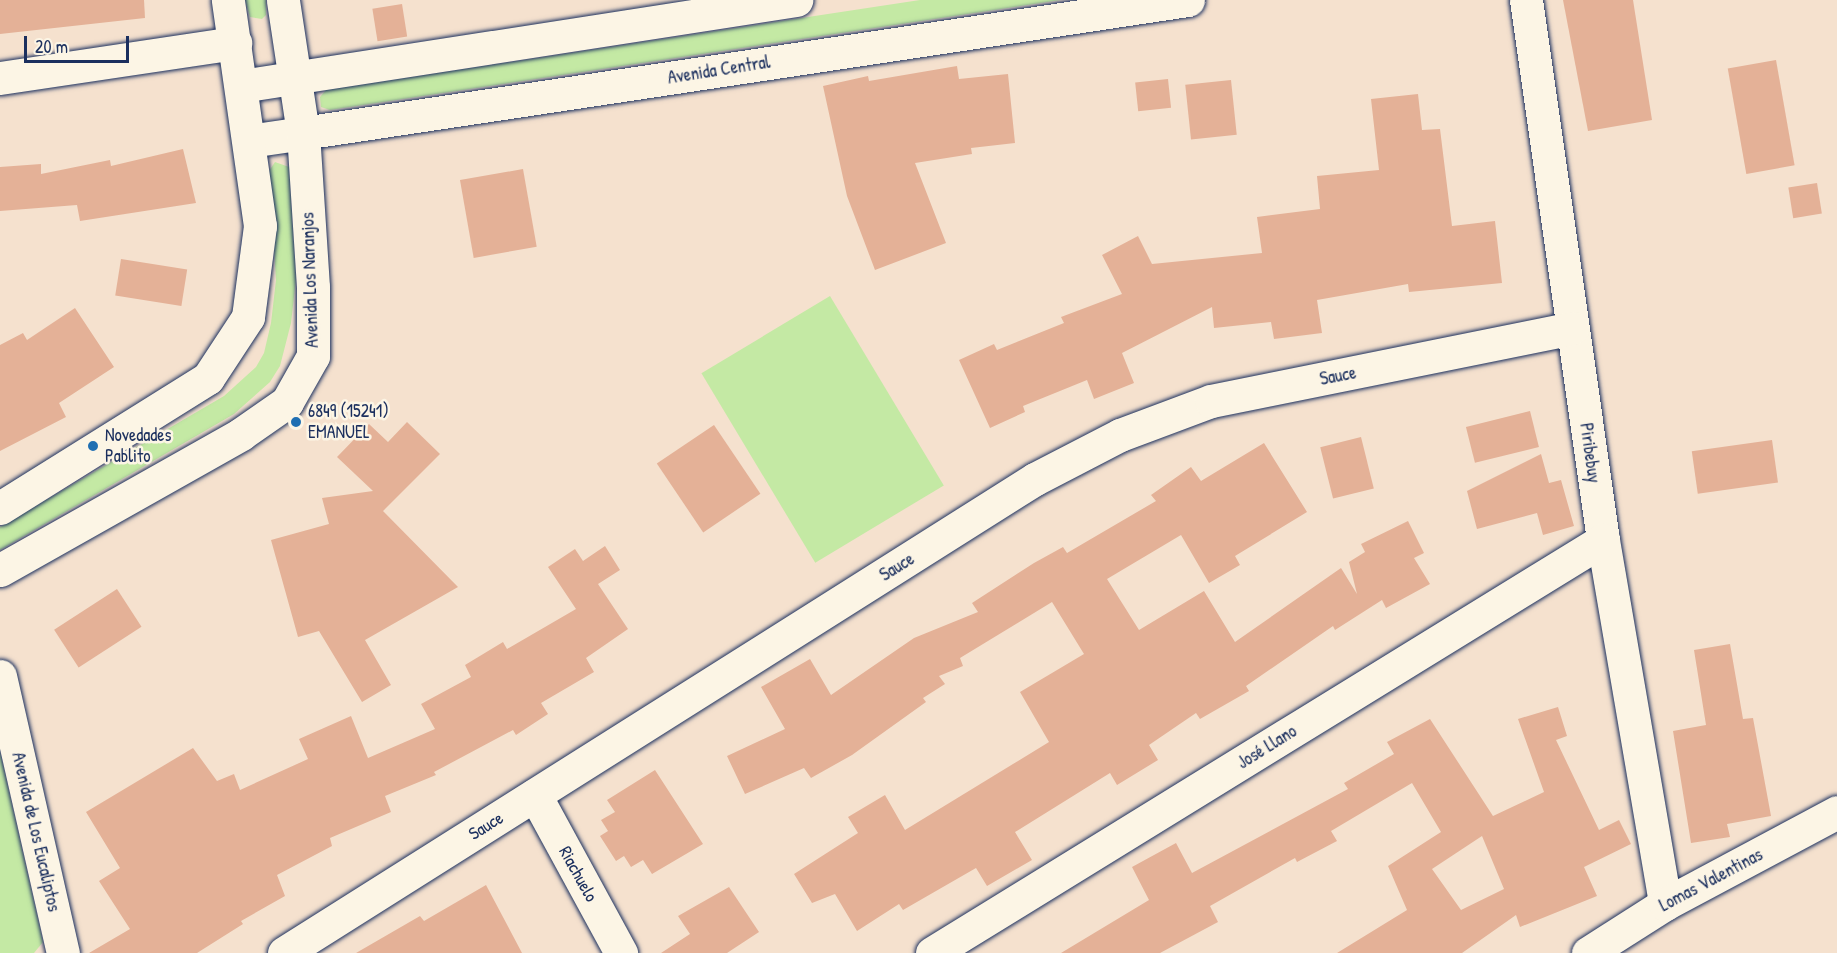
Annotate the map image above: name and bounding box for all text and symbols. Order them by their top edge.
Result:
scale bar [27,24,132,62]
text: 20 m [35,34,68,59]
street label: Avenida Central [666,51,772,89]
street label: Avenida Los Naranjos [297,212,323,348]
street label: Sauce [1318,362,1358,390]
place label: 6849 (15241) EMANUEL [308,401,389,444]
marker: 6849 (15241) EMANUEL [289,415,303,429]
street label: Piribebuy [1575,422,1605,484]
place label: Novedades Pablito [105,425,171,468]
marker: Novedades Pablito [86,439,100,453]
street label: Sauce [876,548,918,586]
street label: José Llano [1233,720,1301,774]
street label: Avenida de Los Eucaliptos [7,750,65,914]
street label: Sauce [465,807,507,845]
street label: Riachuelo [554,842,602,906]
street label: Lomas Valentinas [1656,844,1766,916]

